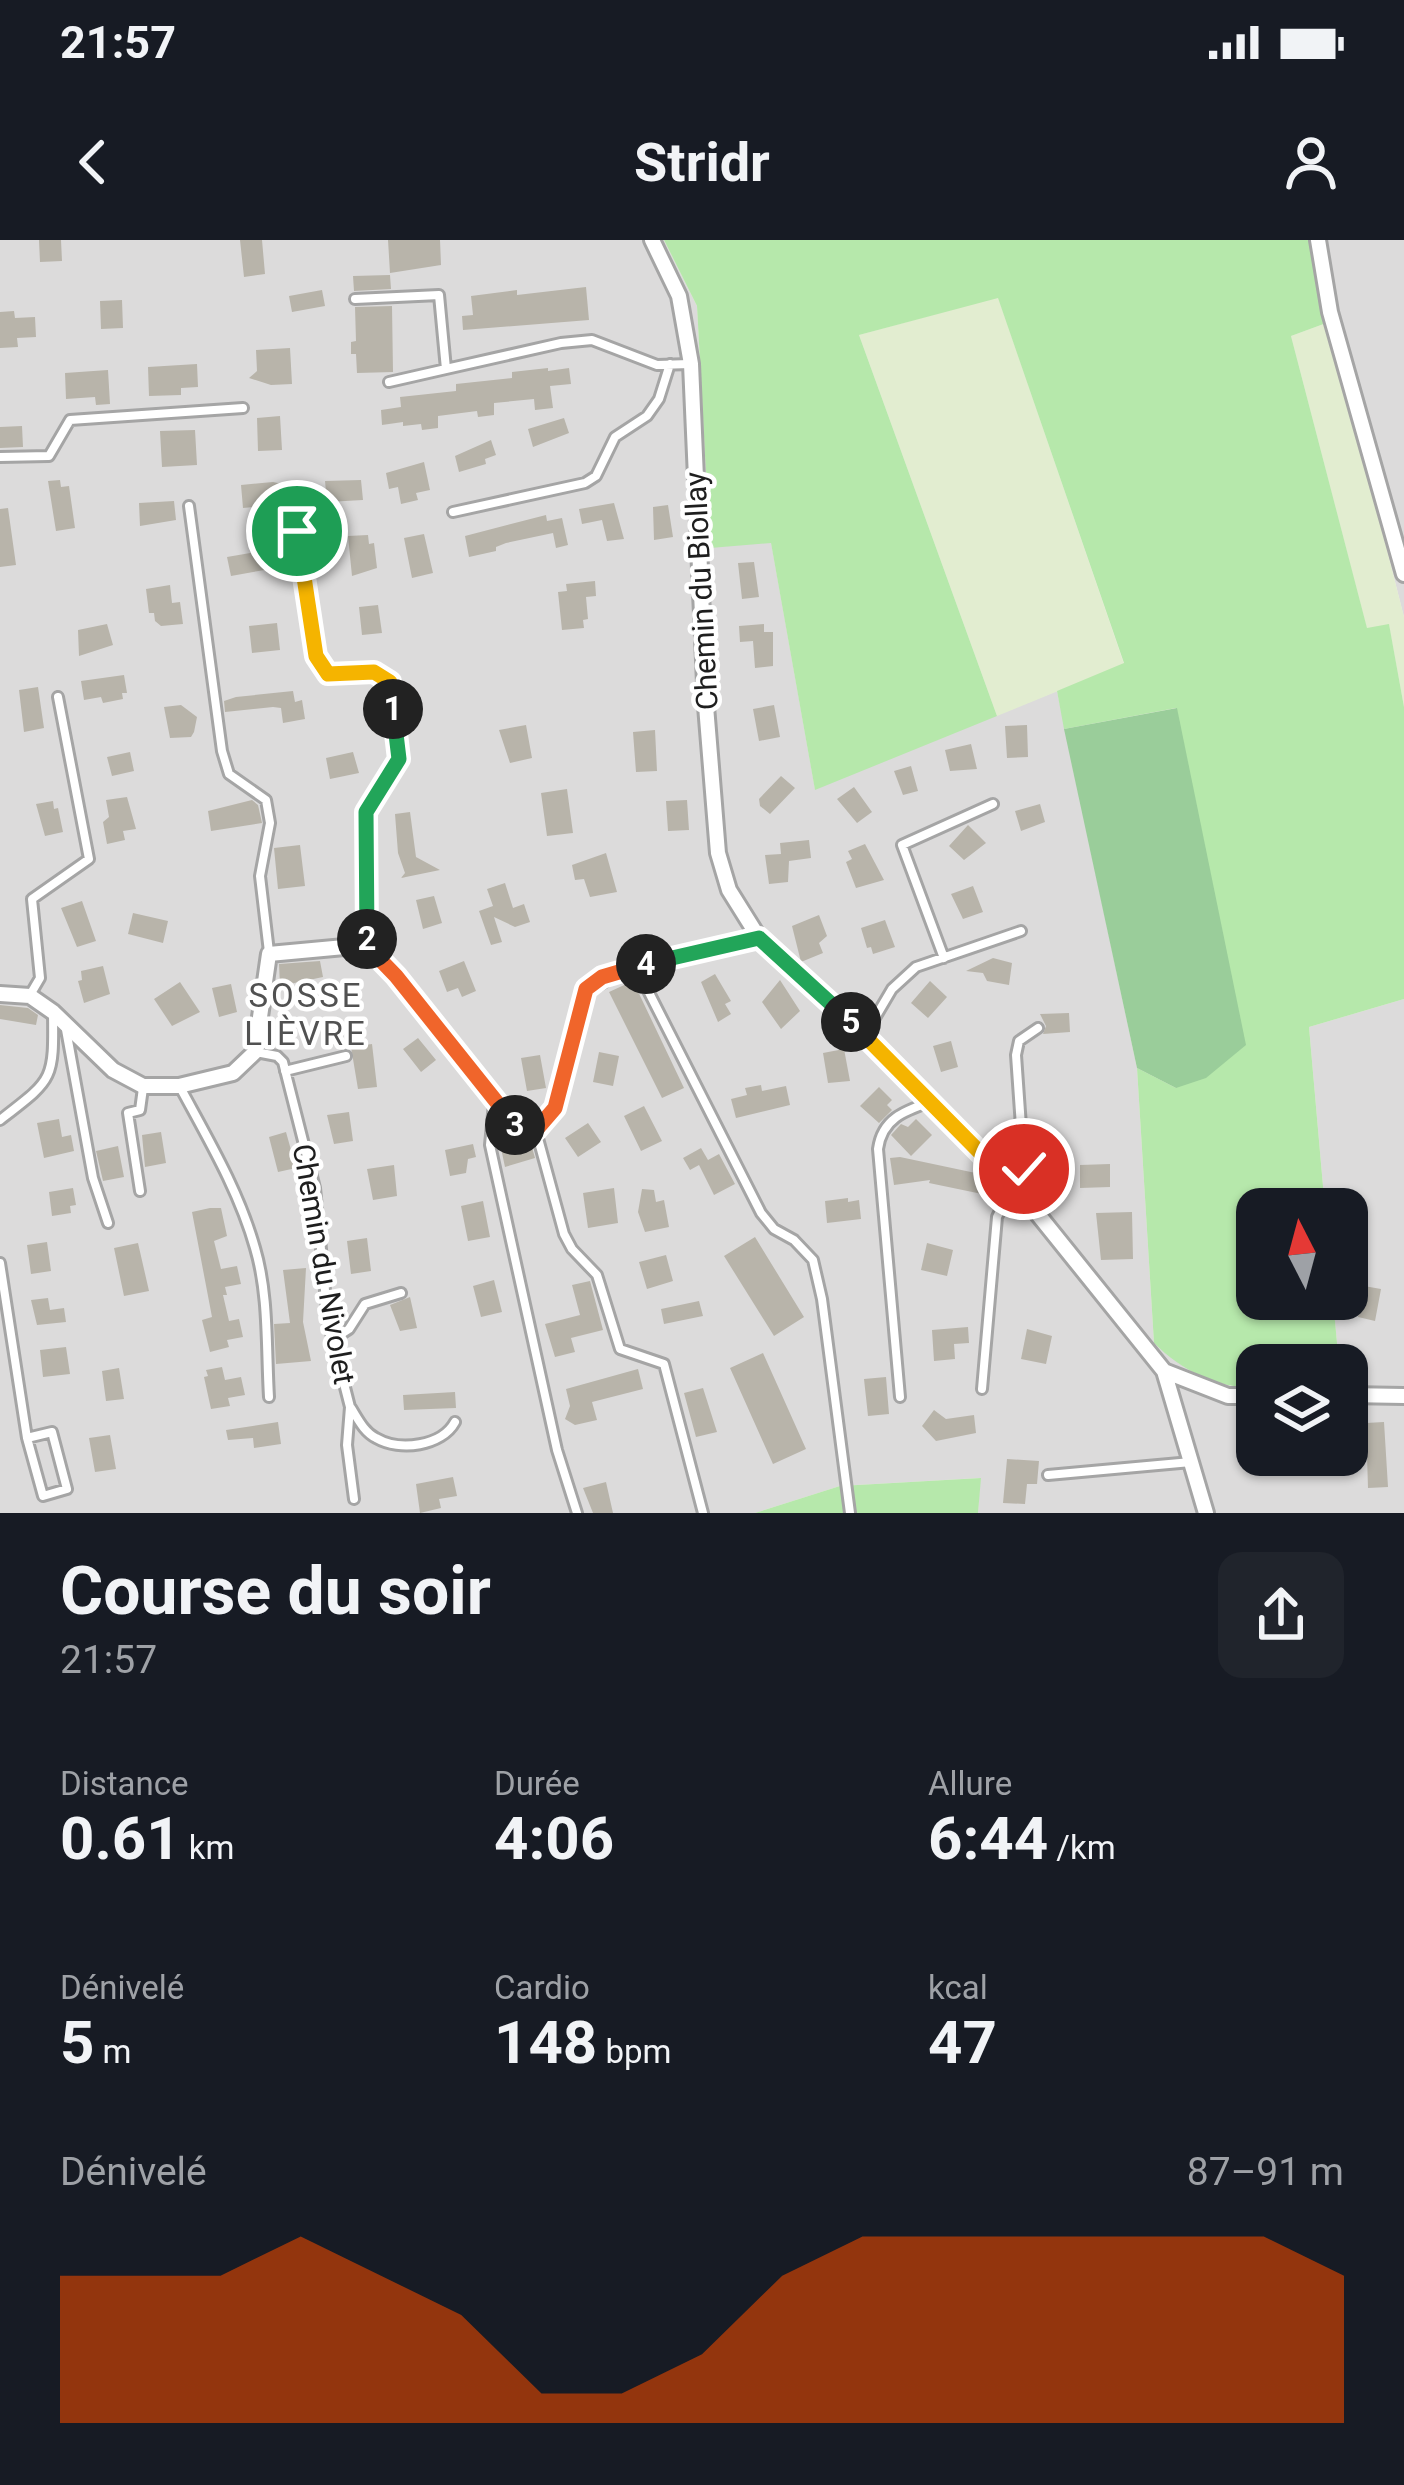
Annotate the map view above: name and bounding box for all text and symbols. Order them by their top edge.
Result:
text: 21:57 [60,16,176,69]
icon: back [60,129,126,195]
icon: person [1278,129,1344,195]
text: Stridr [634,131,770,194]
street label: Chemin du Biollay [677,471,725,711]
pin [246,480,348,582]
icon: arrive [264,498,330,564]
pin: 1 [363,679,423,739]
text: 1 [384,689,402,728]
pin: 2 [337,909,397,969]
text: 2 [358,919,376,958]
pin: 4 [616,934,676,994]
text: 4 [637,944,655,983]
district label: SOSSE LIÈVRE [244,976,368,1053]
pin: 5 [821,992,881,1052]
text: 5 [842,1002,860,1041]
pin: 3 [485,1095,545,1155]
text: 3 [506,1105,524,1144]
pin [973,1118,1075,1220]
icon: check [991,1136,1057,1202]
street label: Chemin du Nivolet [286,1141,362,1387]
north arrow [1236,1188,1368,1320]
map controls [1236,1188,1368,1476]
button: layers [1236,1344,1368,1476]
button: share [1218,1552,1344,1678]
text: Course du soir [60,1553,491,1630]
text: 21:57 [60,1637,157,1683]
text: Distance [60,1764,188,1803]
text: Durée [494,1764,580,1803]
text: Allure [928,1764,1012,1803]
text: 0.61 [60,1803,181,1874]
text: 4:06 [494,1803,614,1874]
text: 6:44 [928,1803,1048,1874]
text: km [181,1828,235,1867]
text: /km [1048,1828,1116,1867]
text: Dénivelé [60,1968,184,2007]
text: Cardio [494,1968,590,2007]
text: kcal [928,1968,988,2007]
text: 5 [60,2007,94,2078]
text: 148 [494,2007,597,2078]
text: 47 [928,2007,997,2078]
text: m [94,2032,132,2071]
text: bpm [597,2032,671,2071]
text: Dénivelé [60,2149,207,2195]
text: 87–91 m [1187,2149,1344,2195]

